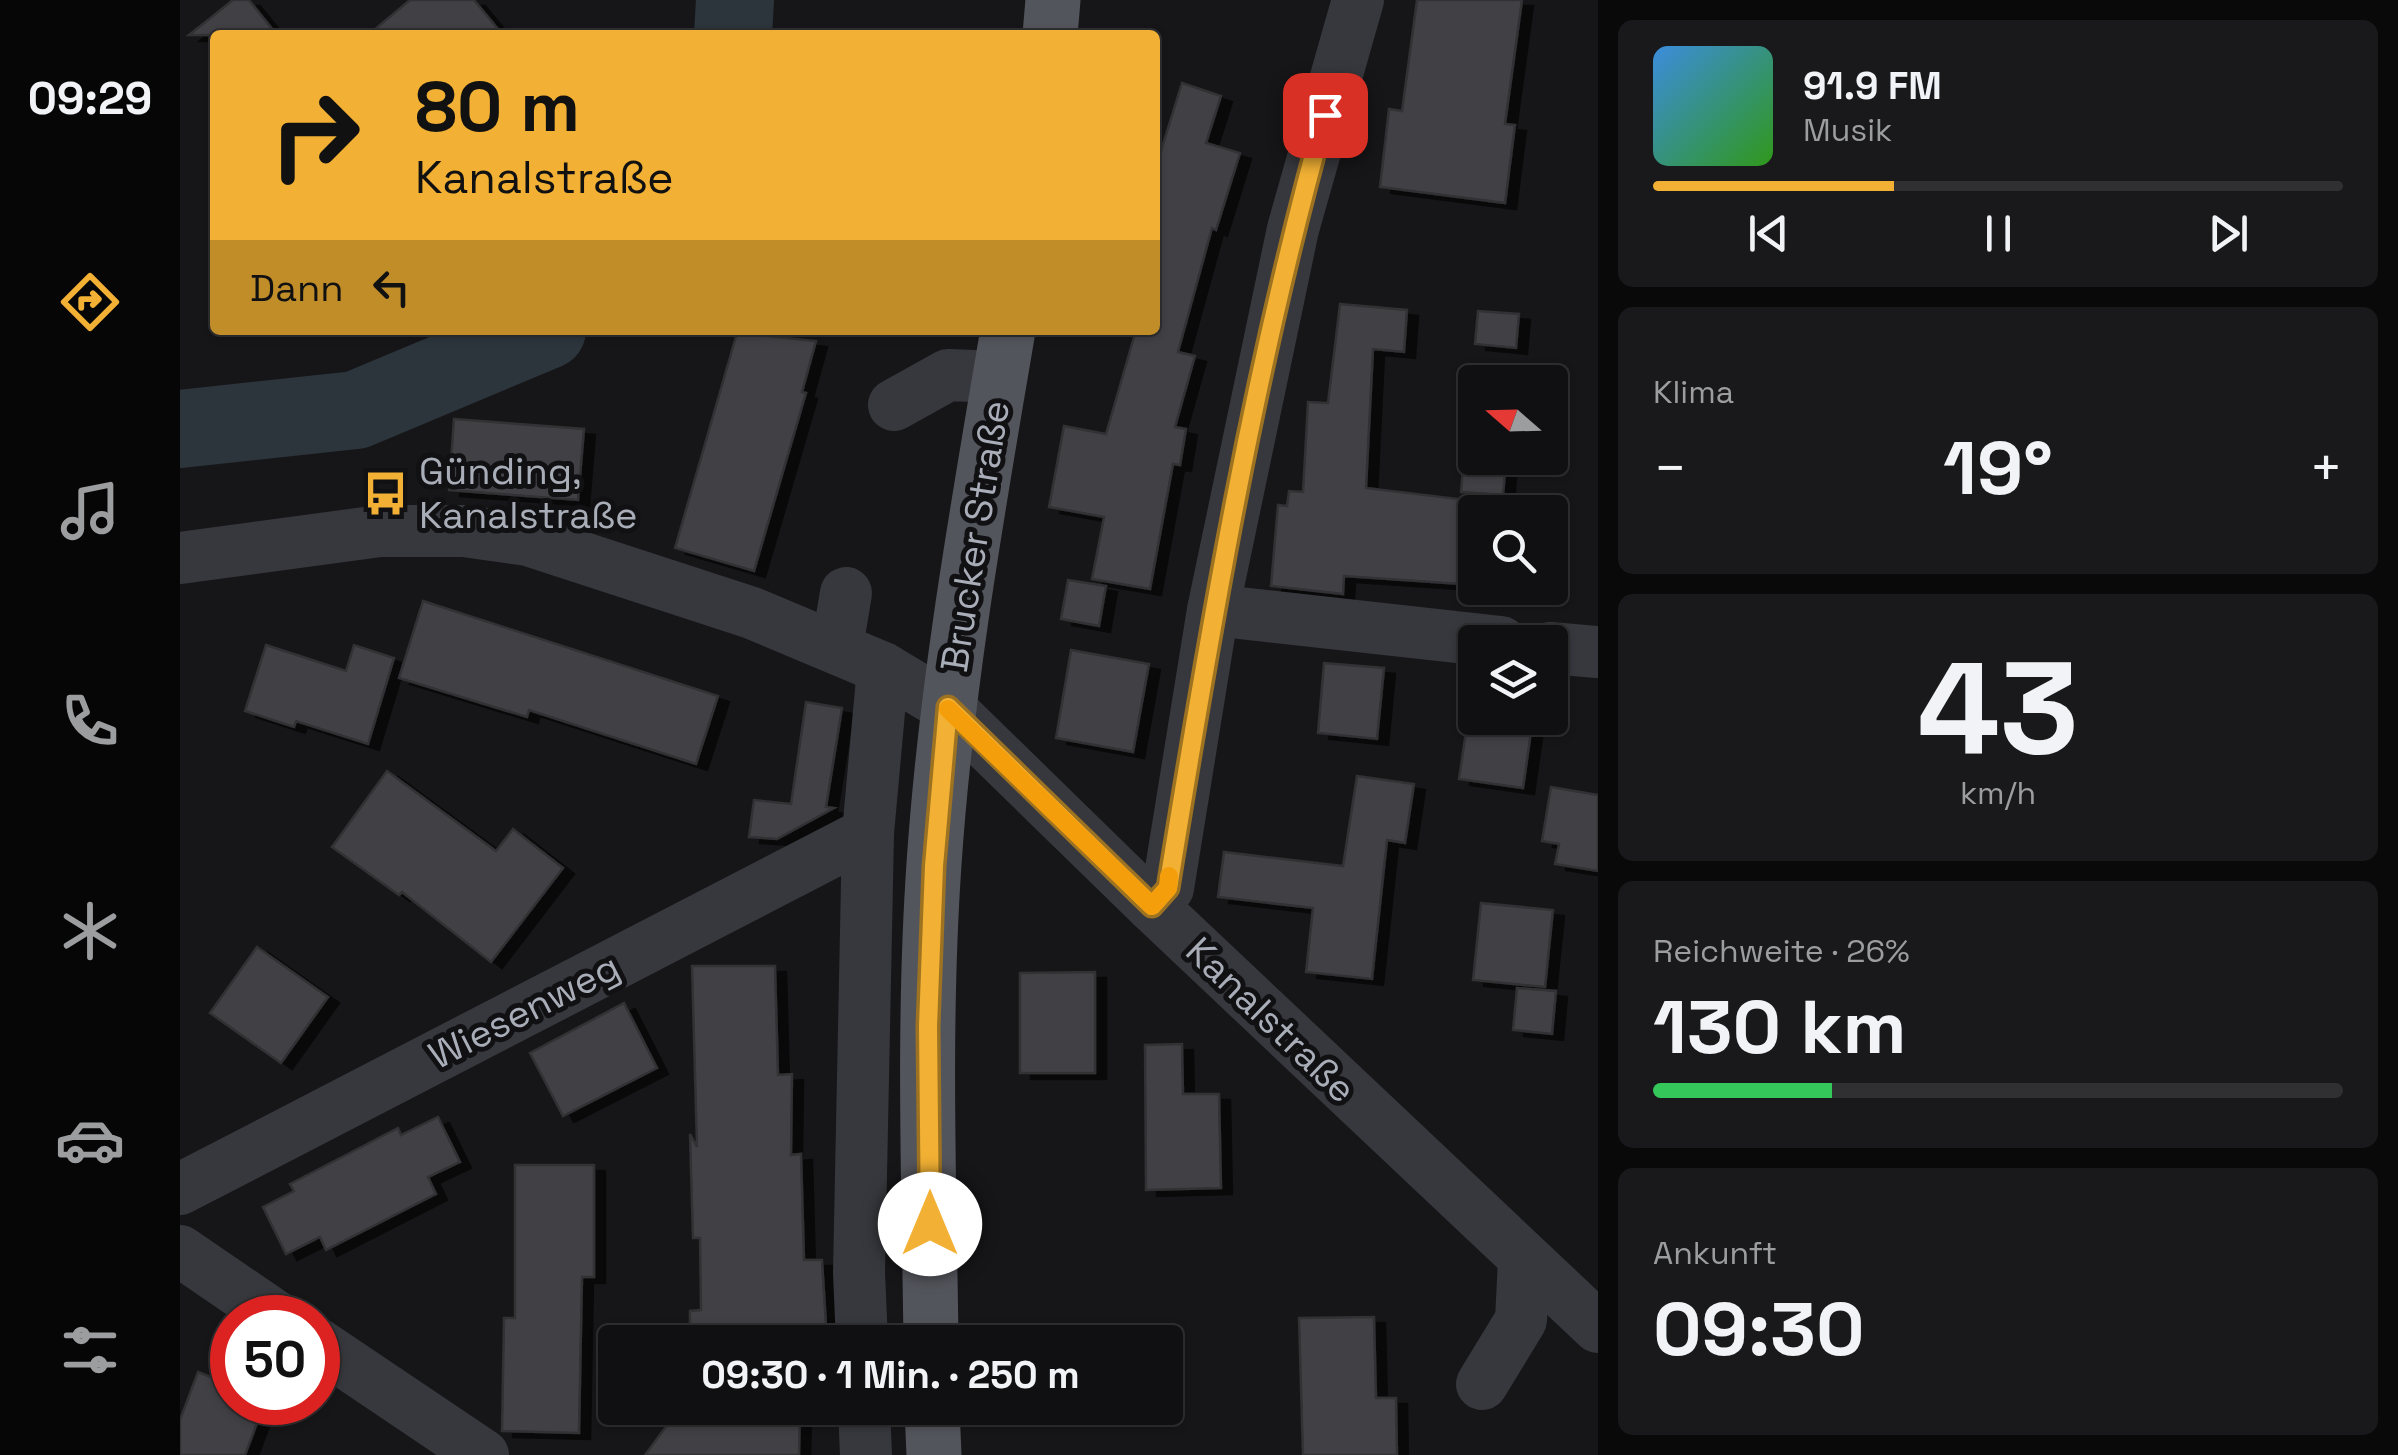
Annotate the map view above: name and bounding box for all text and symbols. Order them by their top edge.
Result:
text: 80 m [415,62,580,151]
text: 91.9 FM [1803,62,1942,110]
text: 09:29 [28,70,152,127]
icon: right [250,70,380,200]
pin [1283,73,1368,158]
icon: arrive [1298,88,1353,143]
text: Musik [1803,110,1892,150]
text: Kanalstraße [415,149,674,206]
icon: previous [1741,206,1796,261]
icon: pause [1971,206,2026,261]
icon: next [2201,206,2256,261]
icon: left [364,260,419,315]
text: Dann [250,264,344,312]
icon: directions [55,267,125,337]
north arrow [1458,365,1568,475]
map controls [1458,365,1568,735]
text: Klima [1653,372,1734,412]
street label: Brucker Straße [930,397,1020,675]
text: 19° [1943,420,2053,516]
text: − [1653,433,1687,503]
text: + [2309,433,2343,503]
place label: Günding, Kanalstraße [419,447,637,539]
bus stop icon: Günding, Kanalstraße [362,469,410,517]
icon: music [55,476,125,546]
button: search [1458,495,1568,605]
button: layers [1458,625,1568,735]
text: 43 [1917,625,2079,791]
icon: phone [55,686,125,756]
text: km/h [1960,773,2036,813]
icon: climate [55,896,125,966]
street label: Kanalstraße [1176,927,1366,1113]
text: Reichweite · 26% [1653,931,1910,971]
street label: Wiesenweg [421,942,627,1080]
text: 130 km [1653,979,1907,1075]
icon: car [55,1105,125,1175]
position arrow [878,1172,982,1276]
text: Ankunft [1653,1233,1777,1273]
text: 09:30 [1653,1281,1865,1377]
speed limit sign: 50 [210,1295,340,1425]
icon: filters [55,1315,125,1385]
text: 09:30 · 1 Min. · 250 m [701,1351,1080,1399]

